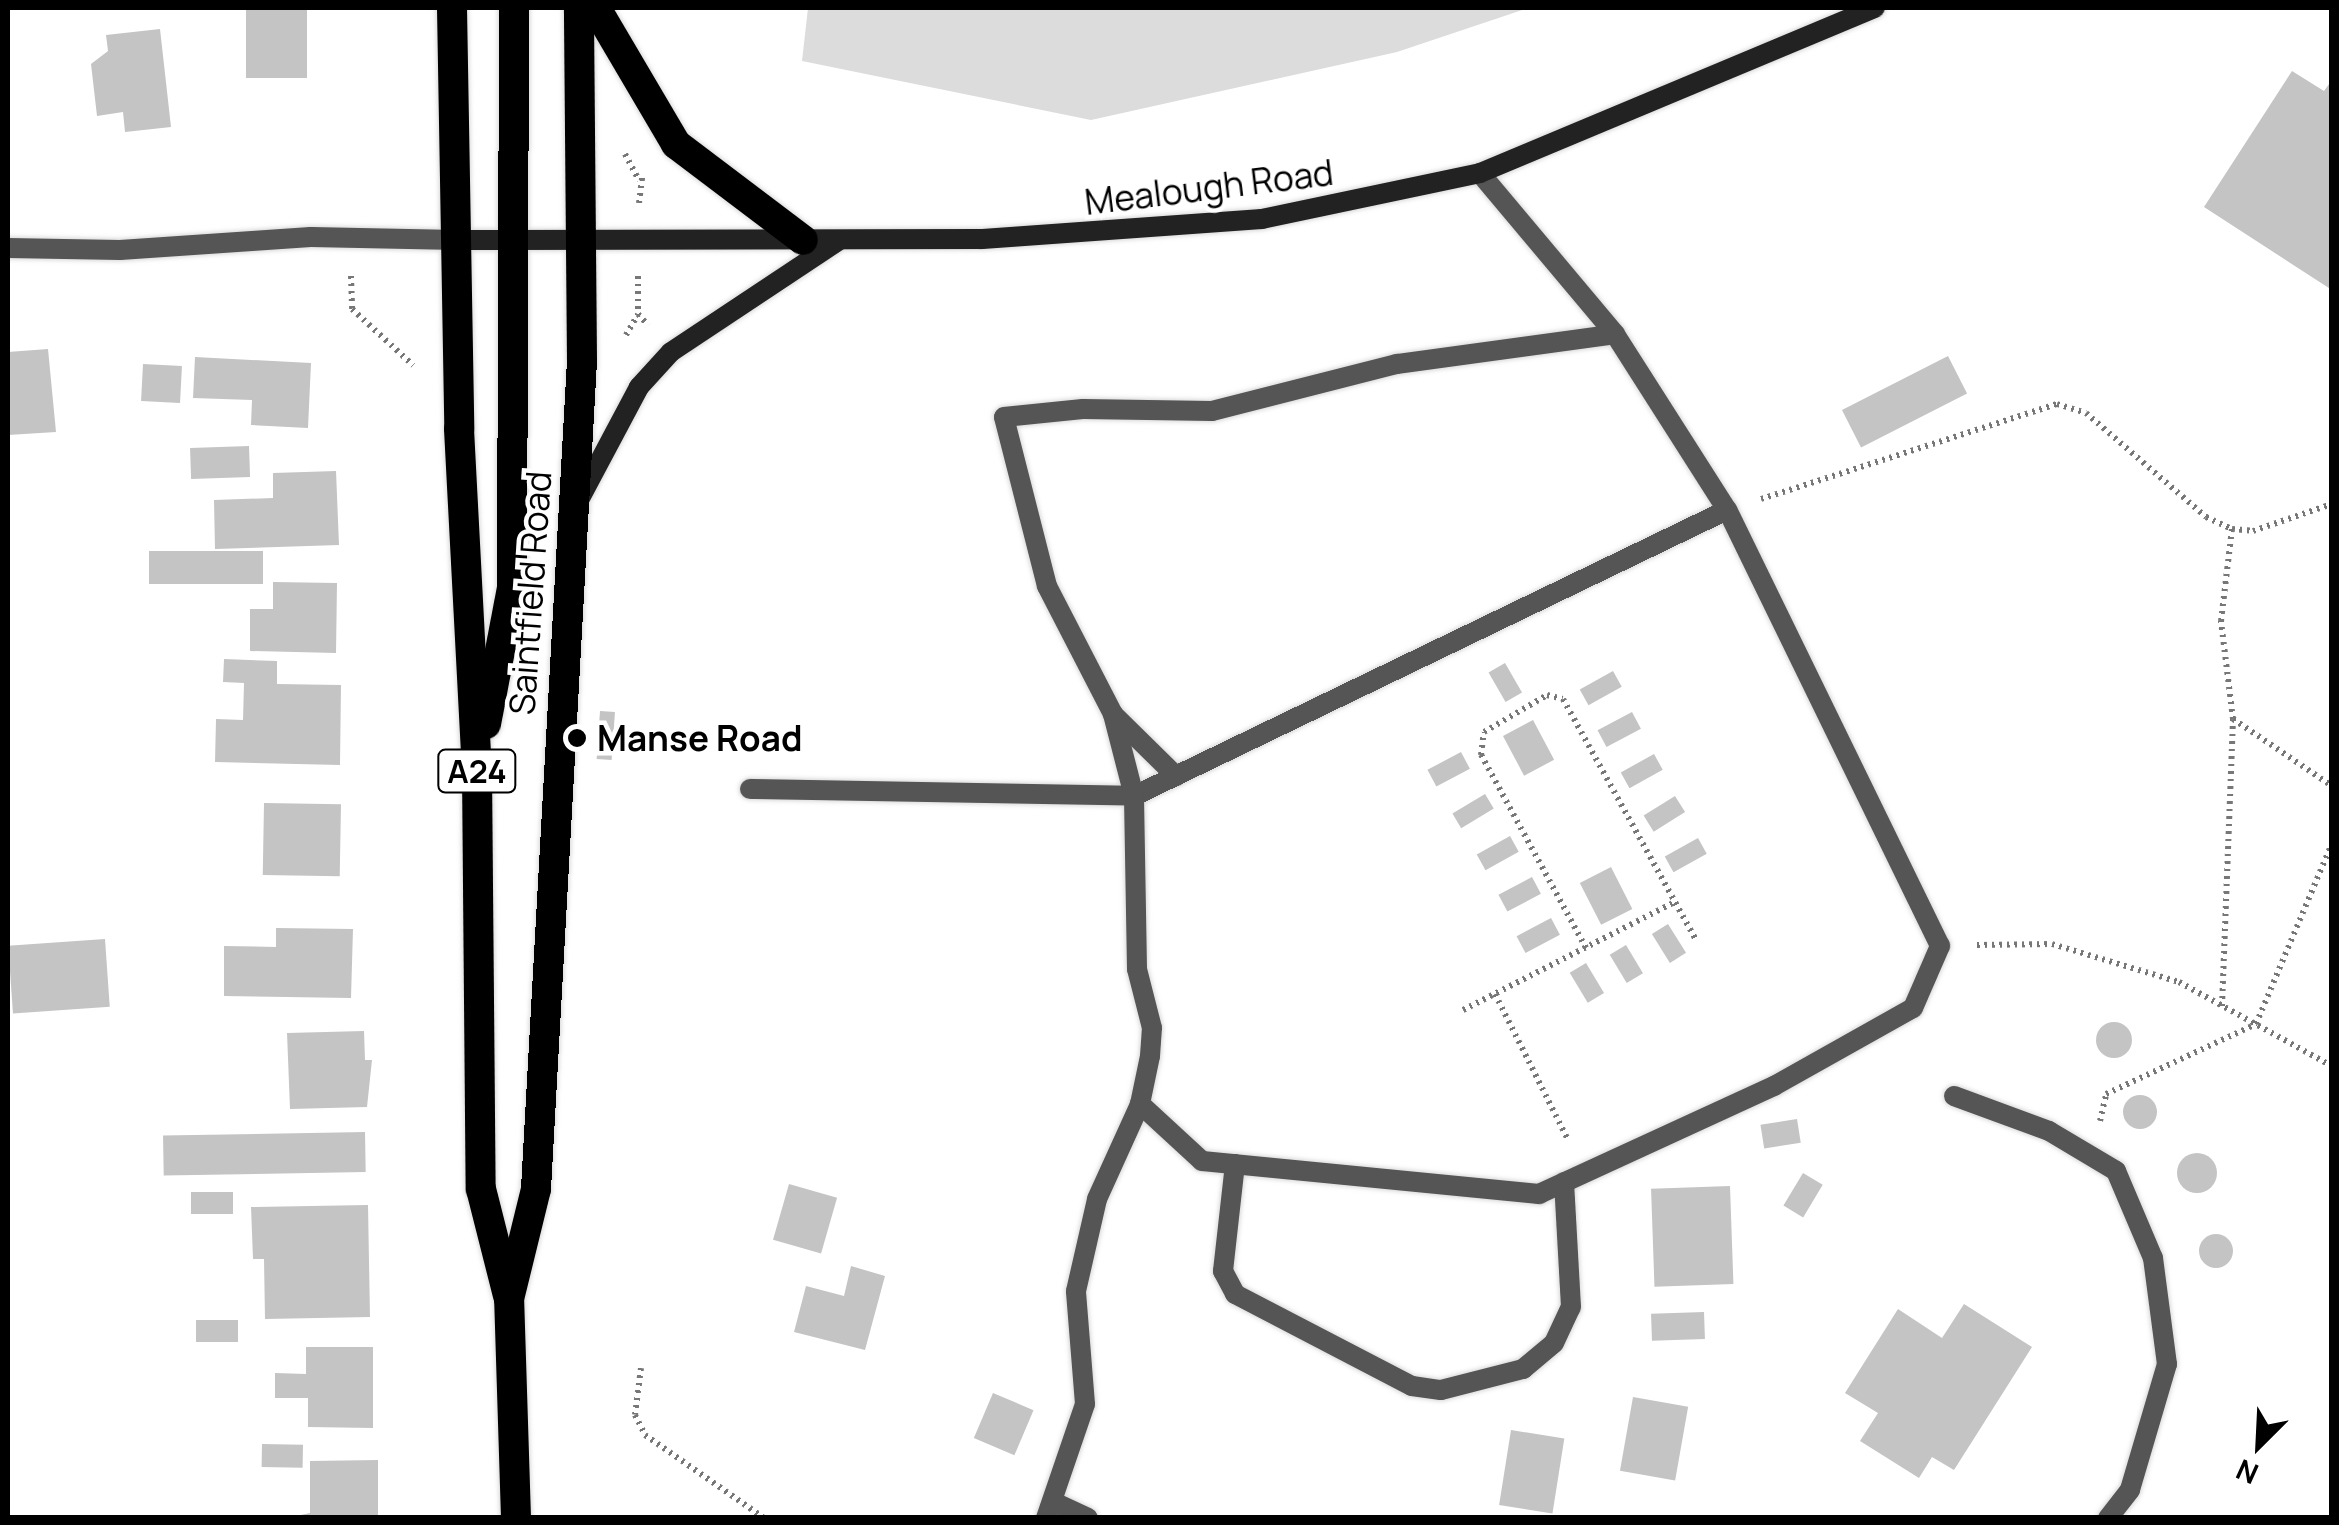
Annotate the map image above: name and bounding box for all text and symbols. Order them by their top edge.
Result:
street label: Mealough Road [1082,151,1336,223]
street label: Saintfield Road [501,470,559,716]
place label: Manse Road [597,717,802,759]
marker: Manse Road [566,727,588,749]
road number: A24 [437,744,517,798]
north arrow [2209,1395,2309,1495]
text: N [2230,1451,2264,1494]

